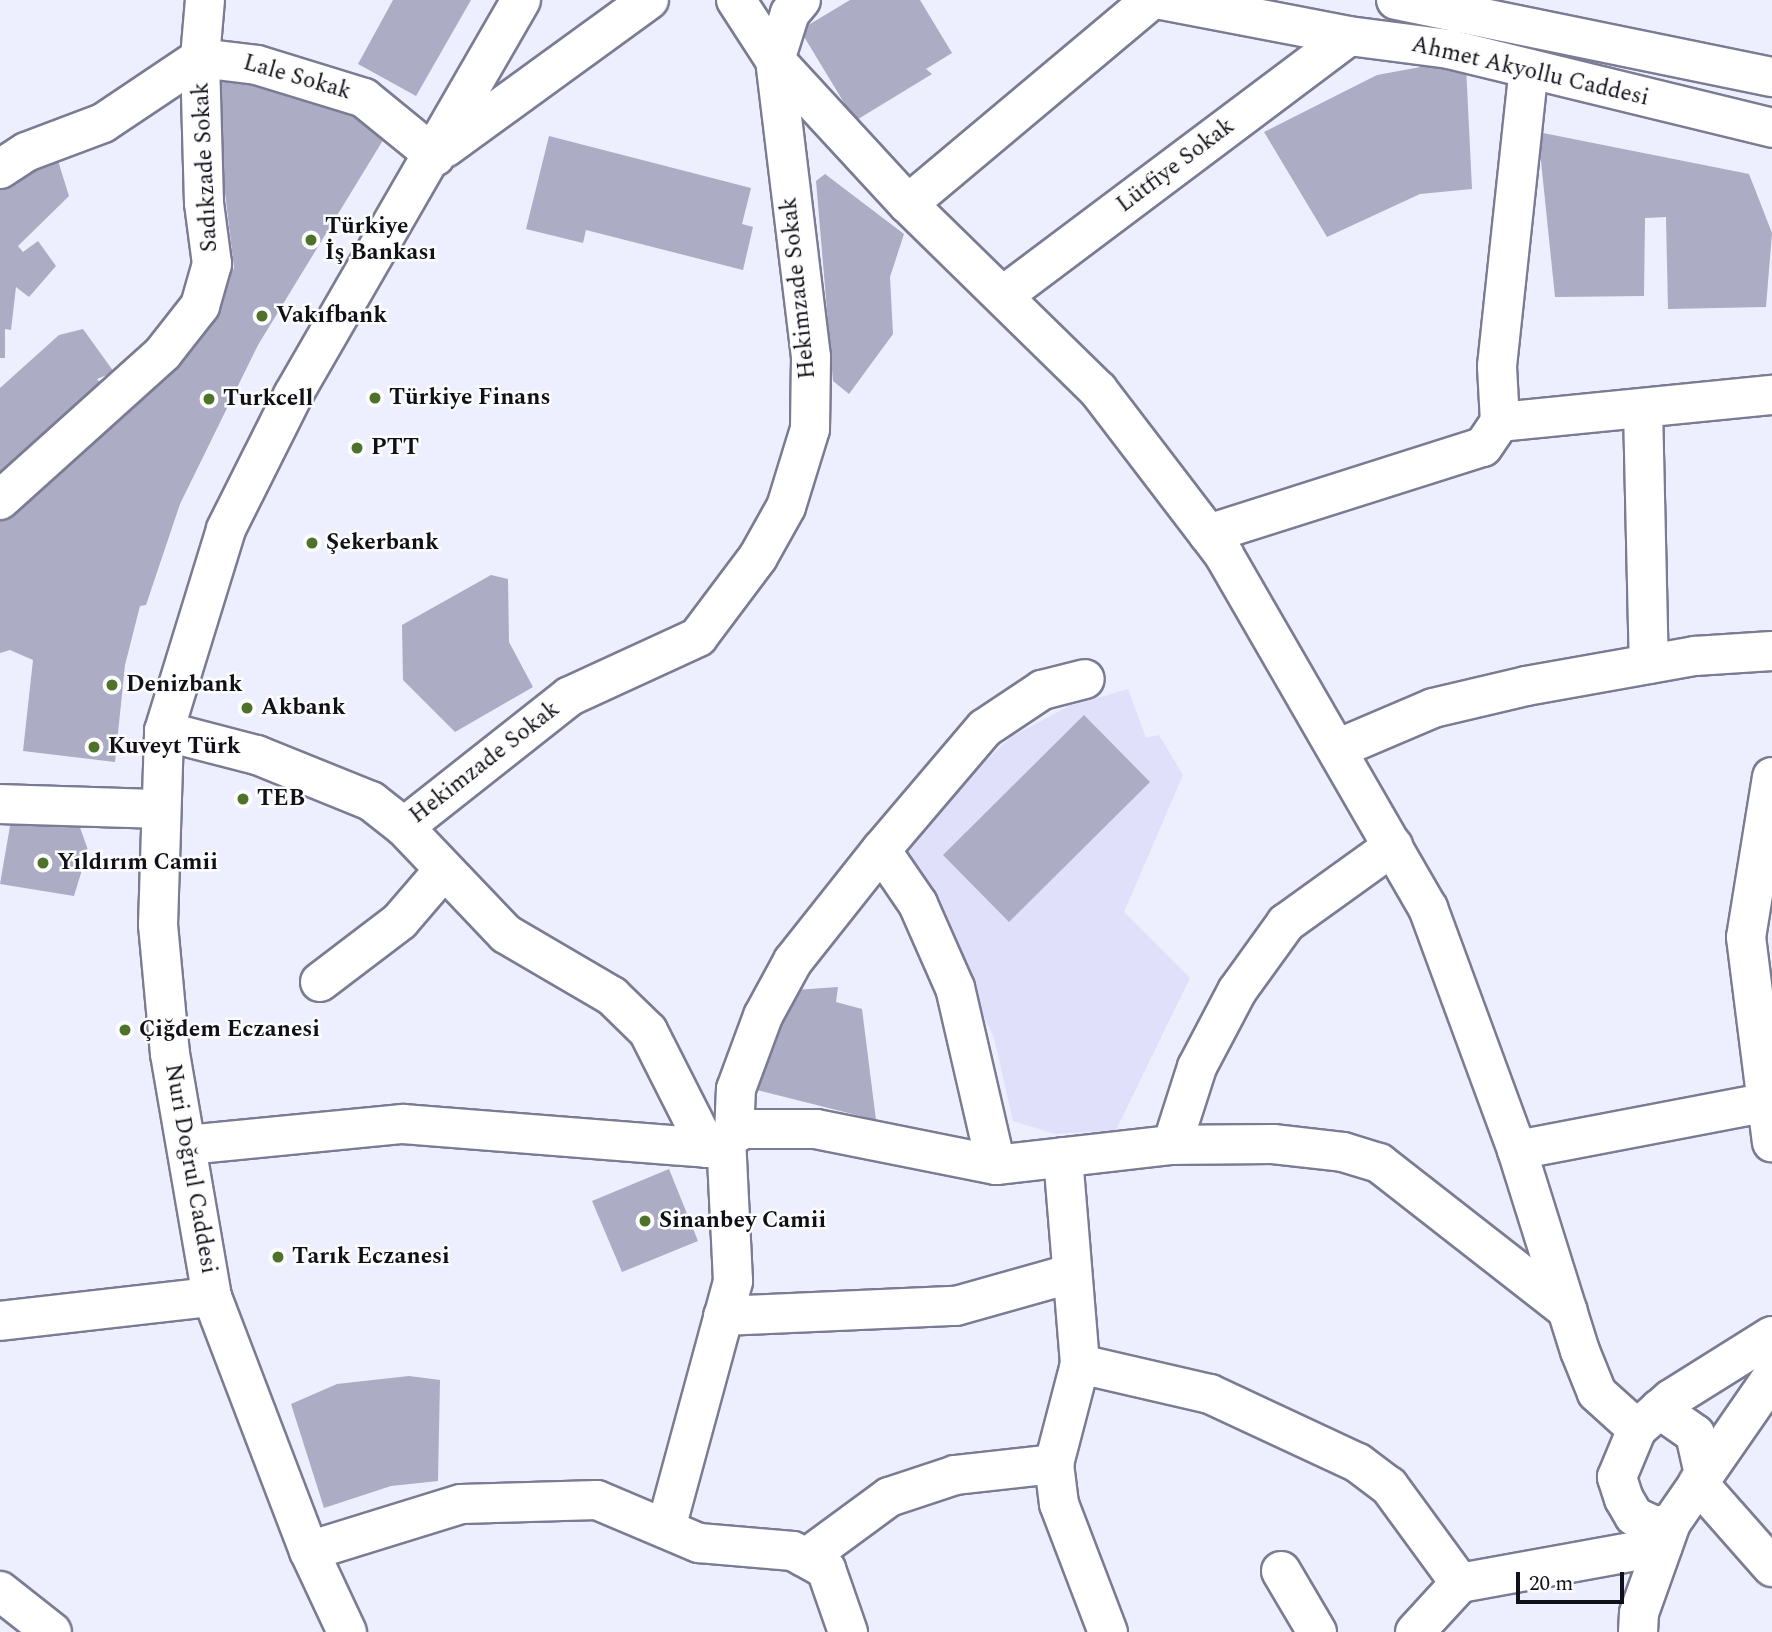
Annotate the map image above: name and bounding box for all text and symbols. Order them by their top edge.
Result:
street label: Ahmet Akyollu Caddesi [1409,31,1651,113]
street label: Lale Sokak [240,49,354,107]
street label: Sadıkzade Sokak [188,81,224,253]
street label: Lütfiye Sokak [1112,113,1240,219]
street label: Hekimzade Sokak [776,196,822,380]
place label: Türkiye İş Bankası [325,213,436,267]
marker: Türkiye İş Bankası [303,232,319,248]
place label: Vakıfbank [276,302,387,330]
marker: Vakıfbank [254,308,270,324]
place label: Türkiye Finans [389,384,550,412]
place label: Turkcell [223,385,313,413]
marker: Türkiye Finans [367,390,383,406]
marker: Turkcell [201,391,217,407]
place label: PTT [371,434,419,462]
marker: PTT [349,440,365,456]
place label: Şekerbank [326,529,439,557]
marker: Şekerbank [304,535,320,551]
place label: Denizbank [126,671,242,699]
marker: Denizbank [104,677,120,693]
place label: Akbank [261,694,346,722]
street label: Hekimzade Sokak [405,696,565,830]
marker: Akbank [239,700,255,716]
place label: Kuveyt Türk [108,733,241,761]
marker: Kuveyt Türk [86,739,102,755]
place label: TEB [257,785,305,813]
marker: TEB [235,791,251,807]
place label: Yıldırım Camii [57,849,218,877]
marker: Yıldırım Camii [35,855,51,871]
place label: Çiğdem Eczanesi [139,1016,320,1044]
marker: Çiğdem Eczanesi [117,1022,133,1038]
street label: Nuri Doğrul Caddesi [158,1062,222,1276]
place label: Sinanbey Camii [659,1207,826,1235]
marker: Sinanbey Camii [637,1213,653,1229]
place label: Tarık Eczanesi [292,1243,450,1271]
marker: Tarık Eczanesi [270,1249,286,1265]
scale bar [1520,1558,1628,1602]
text: 20 m [1529,1568,1573,1600]

